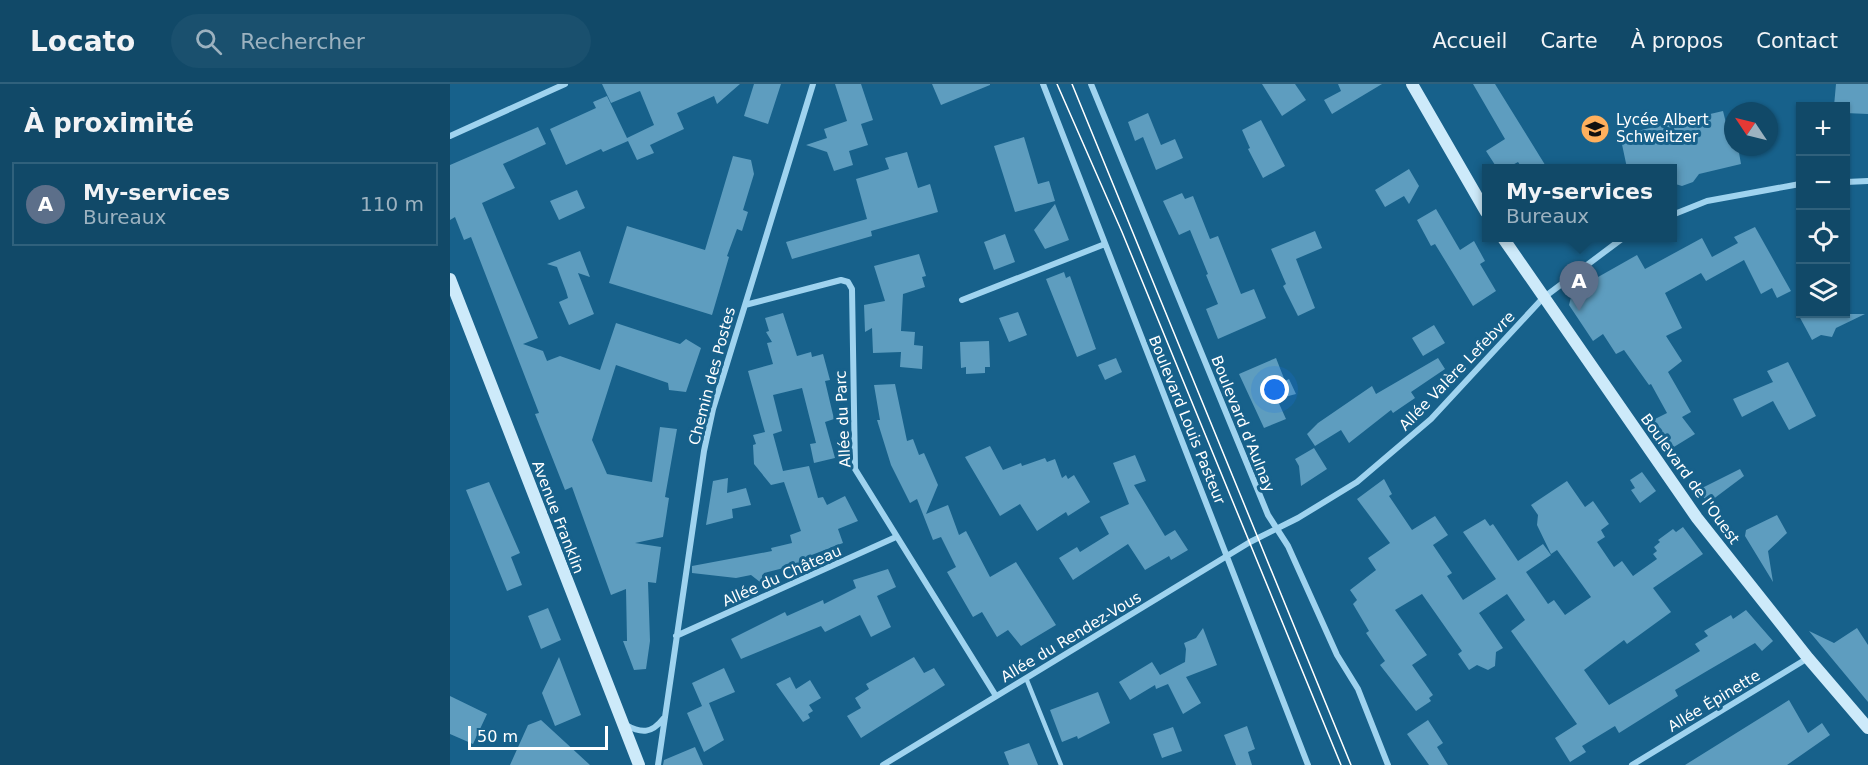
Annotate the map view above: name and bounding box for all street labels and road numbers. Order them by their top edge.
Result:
street label: Chemin des Postes [685,305,739,447]
street label: Allée Valère Lefebvre [1395,308,1519,434]
street label: Boulevard Louis Pasteur [1145,333,1229,508]
street label: Boulevard d'Aulnay [1207,353,1279,495]
street label: Allée du Parc [831,370,855,468]
street label: Boulevard de l'Ouest [1637,410,1743,548]
street label: Avenue Franklin [528,458,588,576]
street label: Allée du Château [720,542,844,610]
street label: Allée du Rendez-Vous [997,588,1145,686]
street label: Allée Épinette [1664,665,1764,736]

